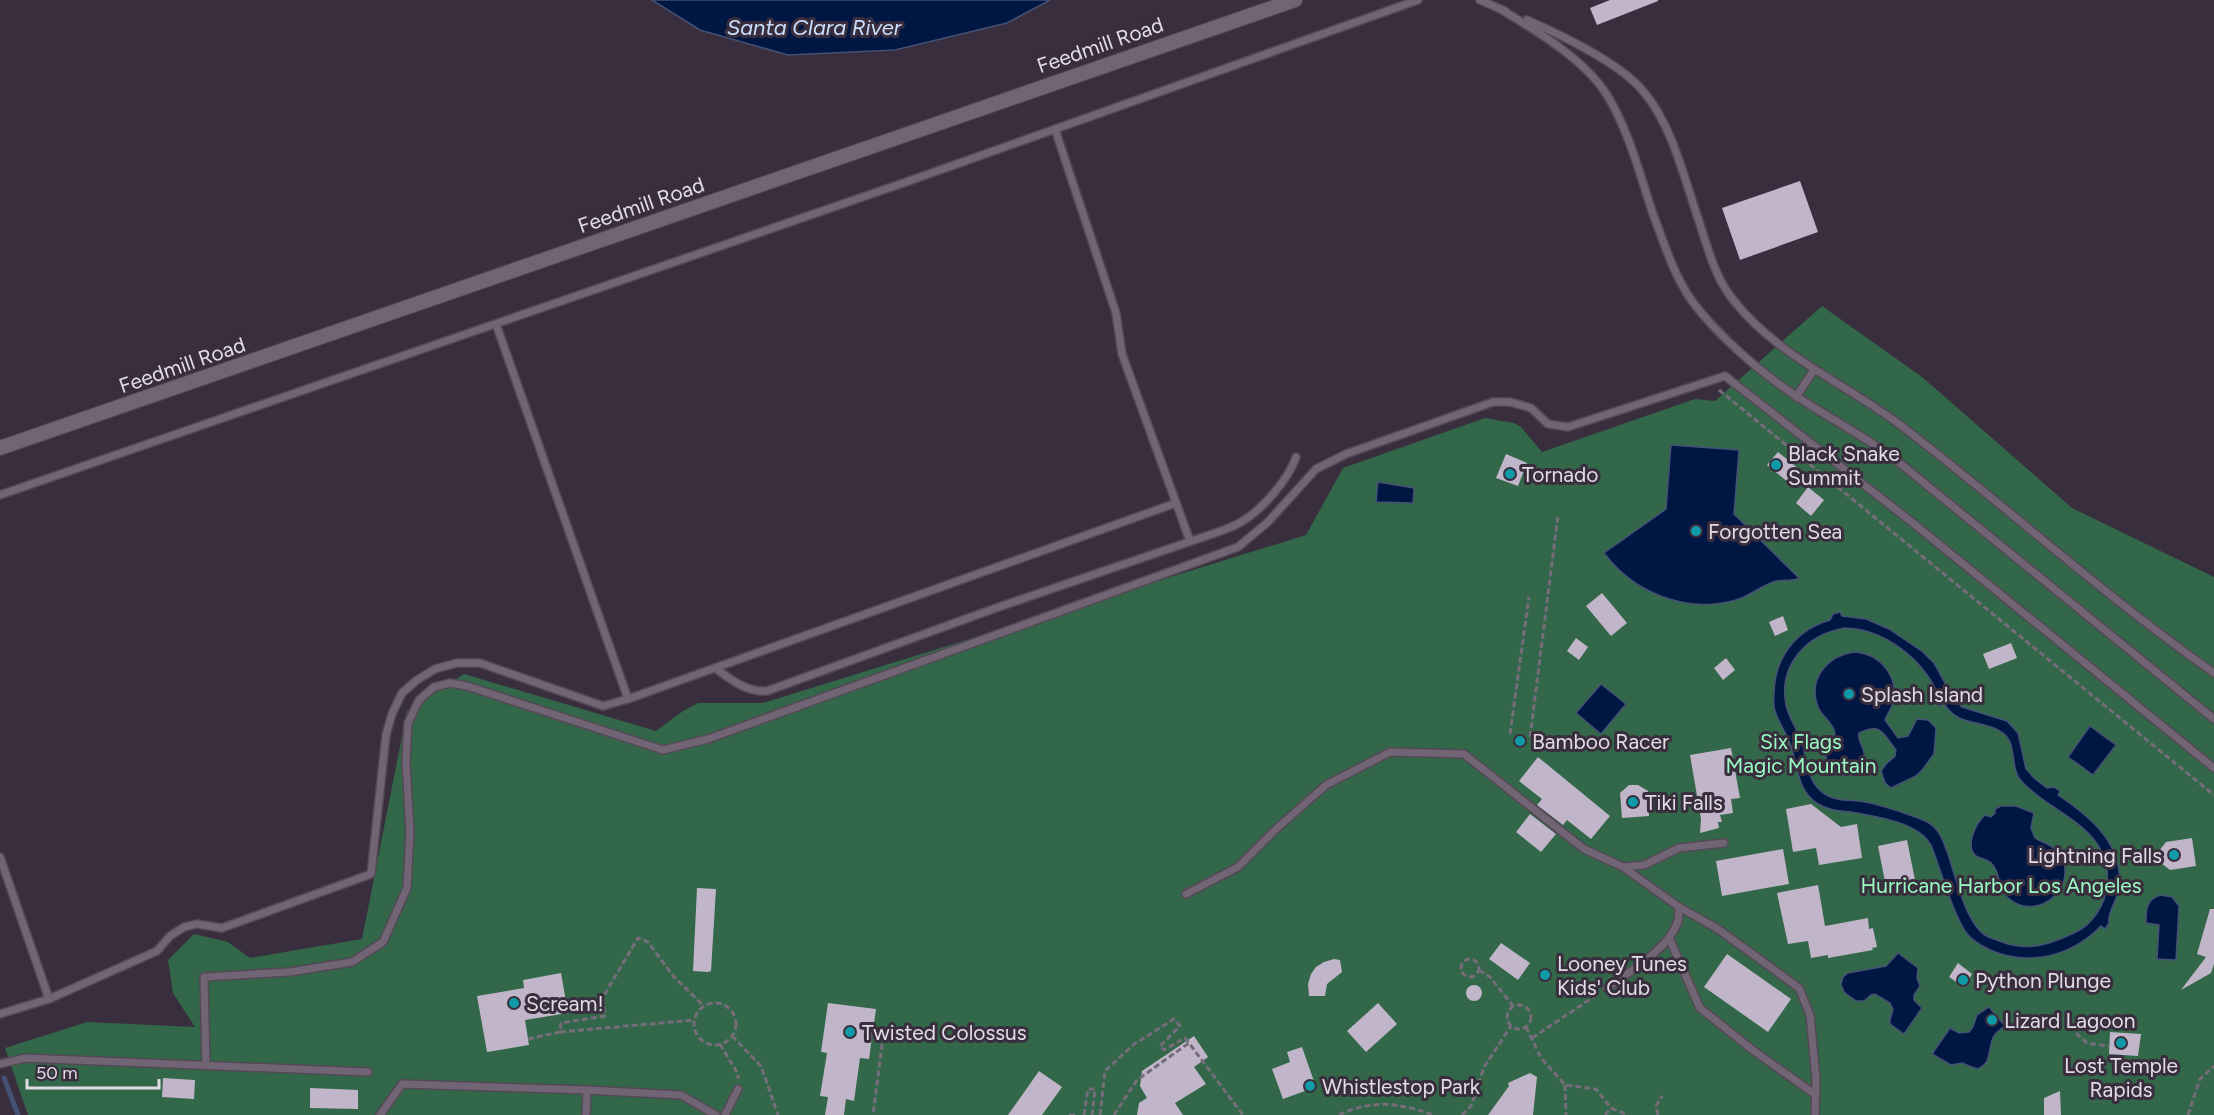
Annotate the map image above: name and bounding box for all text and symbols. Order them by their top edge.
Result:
street label: Feedmill Road [1034,12,1166,78]
water label: Santa Clara River [727,14,903,41]
street label: Feedmill Road [575,172,707,238]
street label: Feedmill Road [116,332,248,398]
place label: Black Snake Summit [1788,441,1900,490]
marker: Black Snake Summit [1769,458,1783,472]
place label: Tornado [1522,462,1599,487]
marker: Tornado [1503,467,1517,481]
place label: Forgotten Sea [1708,519,1842,544]
marker: Forgotten Sea [1689,524,1703,538]
place label: Splash Island [1861,682,1983,707]
marker: Splash Island [1842,687,1856,701]
place label: Bamboo Racer [1532,729,1669,754]
park label: Six Flags Magic Mountain [1726,729,1876,778]
marker: Bamboo Racer [1513,734,1527,748]
place label: Tiki Falls [1645,790,1723,815]
marker: Tiki Falls [1626,795,1640,809]
place label: Lightning Falls [2027,843,2162,868]
marker: Lightning Falls [2167,848,2181,862]
park label: Hurricane Harbor Los Angeles [1860,873,2142,898]
place label: Looney Tunes Kids' Club [1557,951,1687,1000]
marker: Looney Tunes Kids' Club [1538,968,1552,982]
place label: Python Plunge [1975,968,2111,993]
marker: Python Plunge [1956,973,1970,987]
place label: Scream! [526,991,604,1016]
marker: Scream! [507,996,521,1010]
place label: Lizard Lagoon [2004,1008,2135,1033]
marker: Lizard Lagoon [1985,1013,1999,1027]
place label: Twisted Colossus [862,1020,1027,1045]
marker: Twisted Colossus [843,1025,857,1039]
marker: Lost Temple Rapids [2114,1036,2128,1050]
scale bar [27,1052,159,1090]
place label: Lost Temple Rapids [2064,1053,2178,1102]
text: 50 m [36,1062,78,1084]
place label: Whistlestop Park [1322,1074,1481,1099]
marker: Whistlestop Park [1303,1079,1317,1093]

